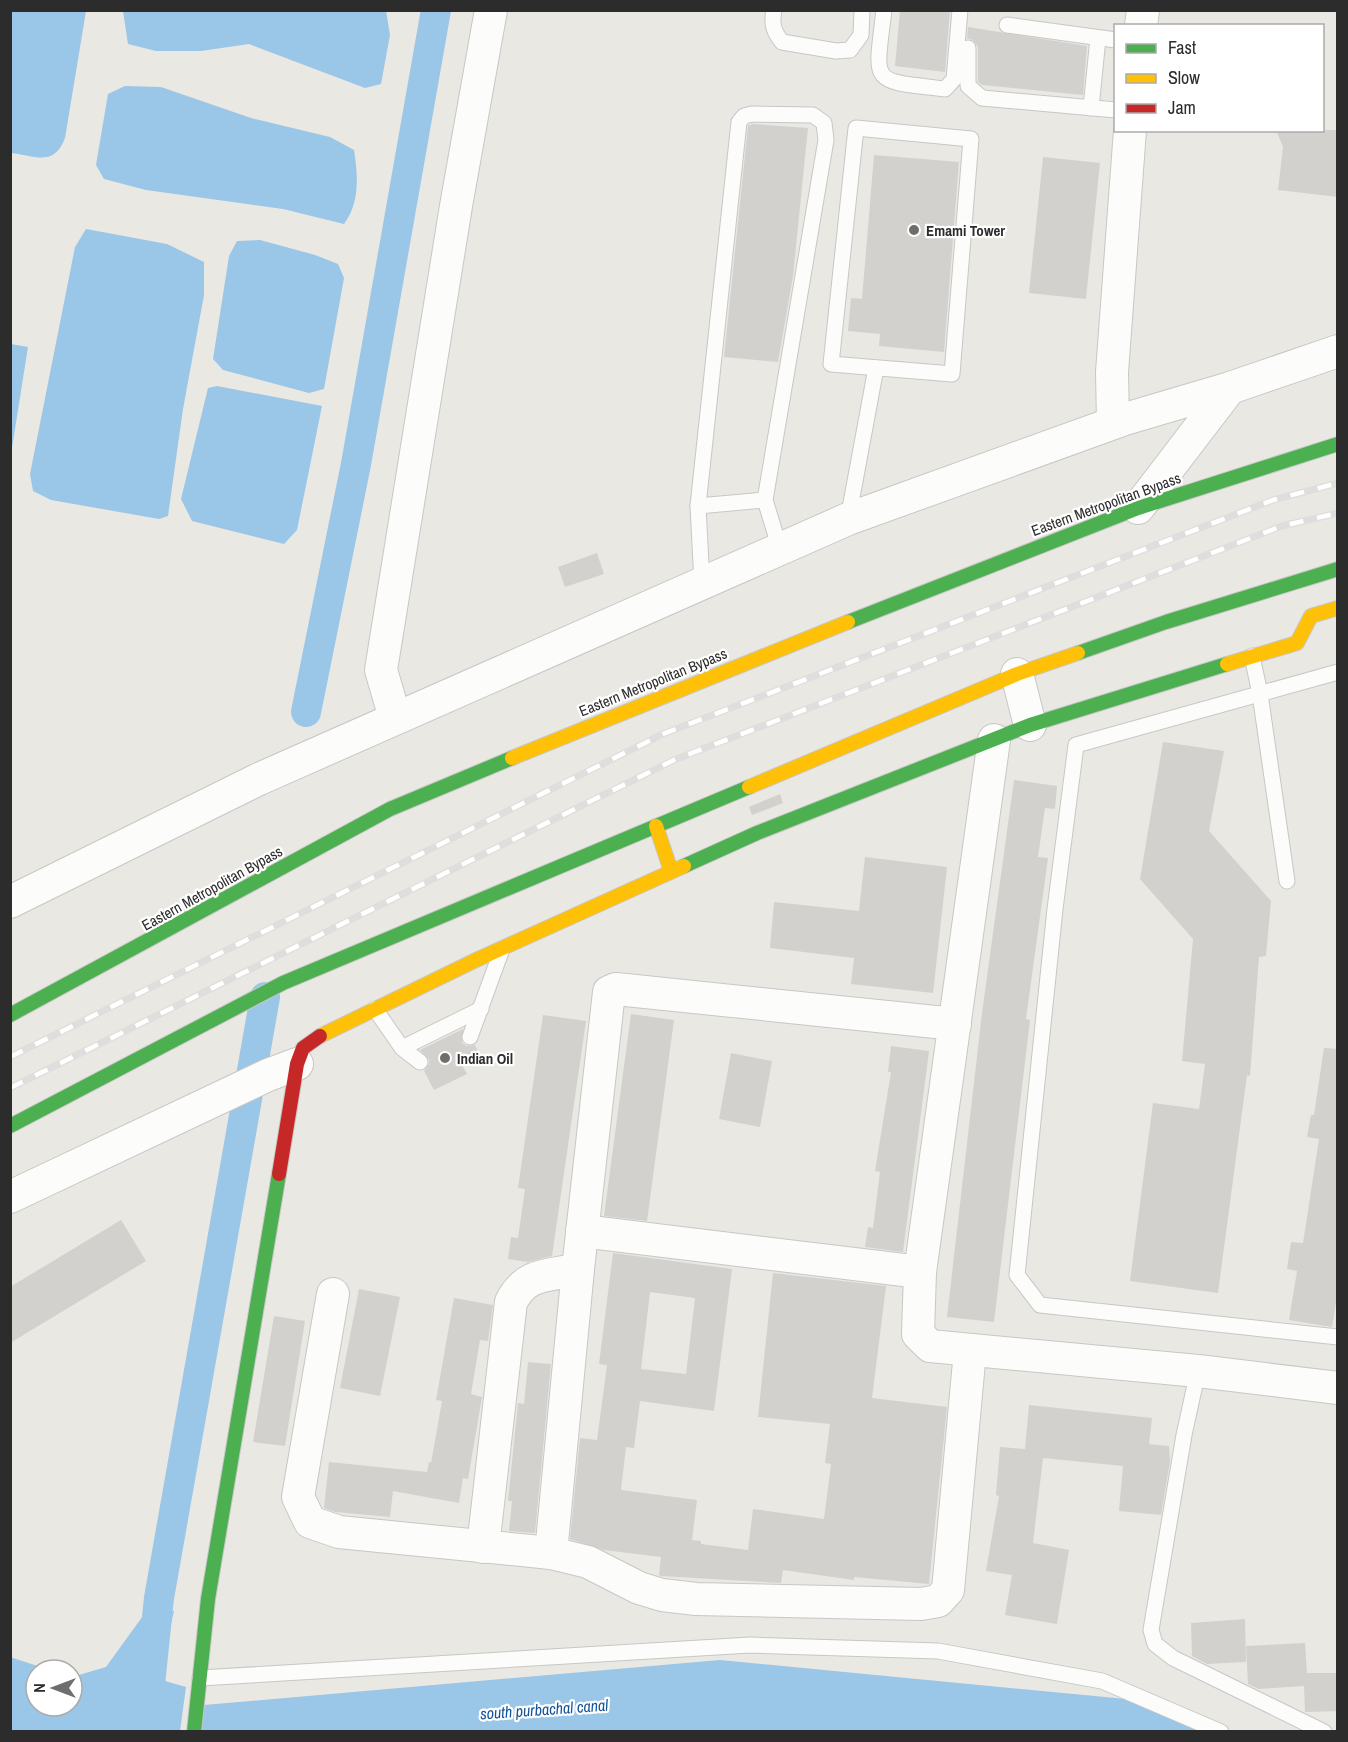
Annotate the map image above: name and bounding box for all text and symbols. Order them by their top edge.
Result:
legend [1114,24,1324,132]
text: Fast [1168,35,1196,60]
text: Slow [1168,65,1200,90]
text: Jam [1168,95,1196,120]
place label: Emami Tower [926,220,1005,241]
marker: Emami Tower [907,223,921,237]
street label: Eastern Metropolitan Bypass [1028,467,1184,541]
street label: Eastern Metropolitan Bypass [576,643,730,721]
street label: Eastern Metropolitan Bypass [138,841,286,935]
place label: Indian Oil [457,1048,513,1069]
marker: Indian Oil [438,1051,452,1065]
north arrow [24,1658,84,1718]
text: N [28,1683,50,1693]
water label: south purbachal canal [479,1693,610,1724]

